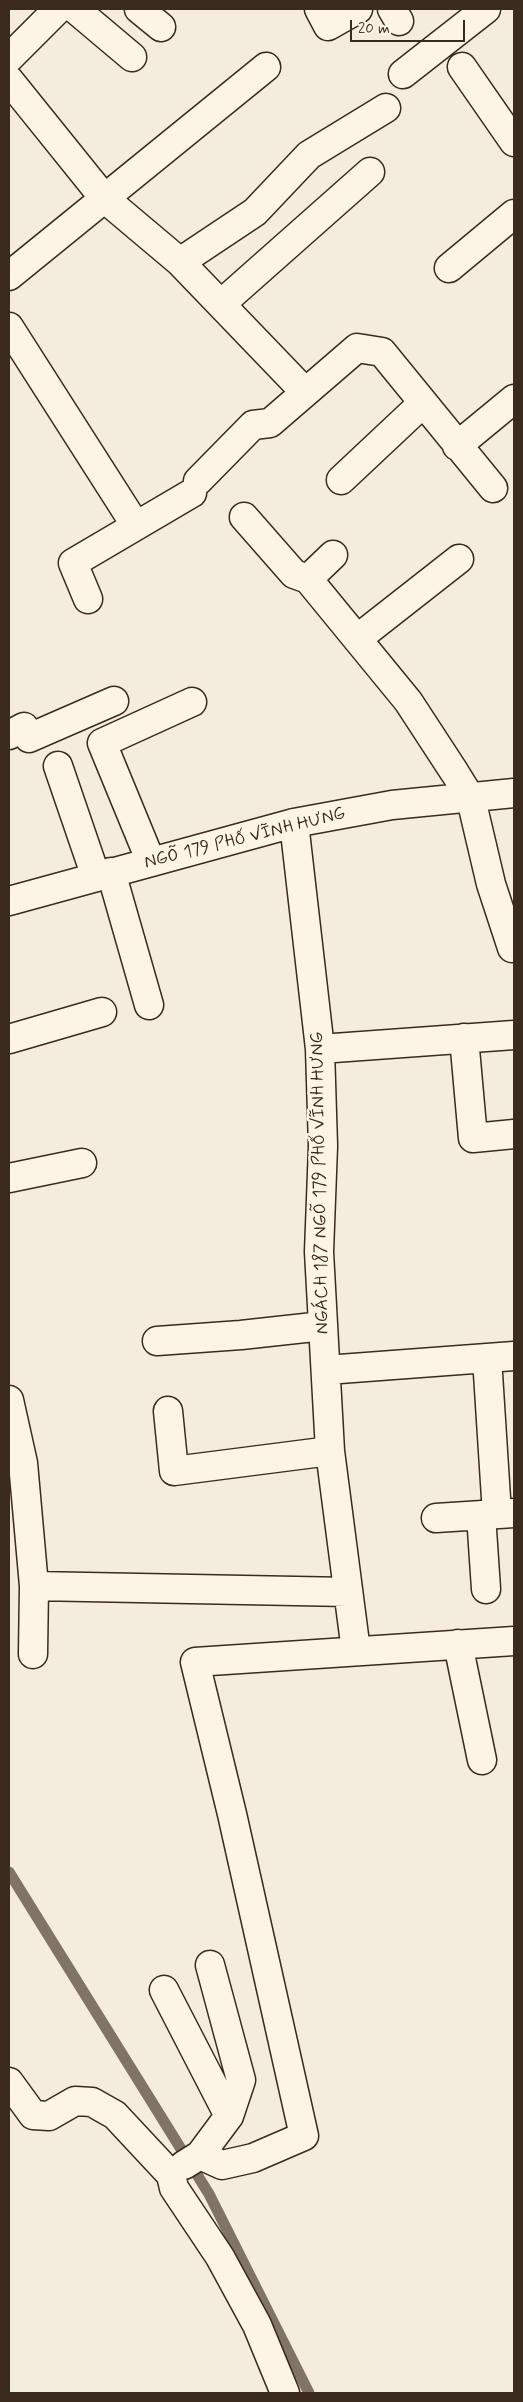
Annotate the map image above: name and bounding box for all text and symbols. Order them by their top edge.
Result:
scale bar [353,10,468,42]
text: 20 m [358,19,390,39]
street label: NGÕ 179 PHỐ VĨNH HƯNG [142,804,348,874]
street label: NGÁCH 187 NGÕ 179 PHỐ VĨNH HƯNG [308,1031,334,1335]

